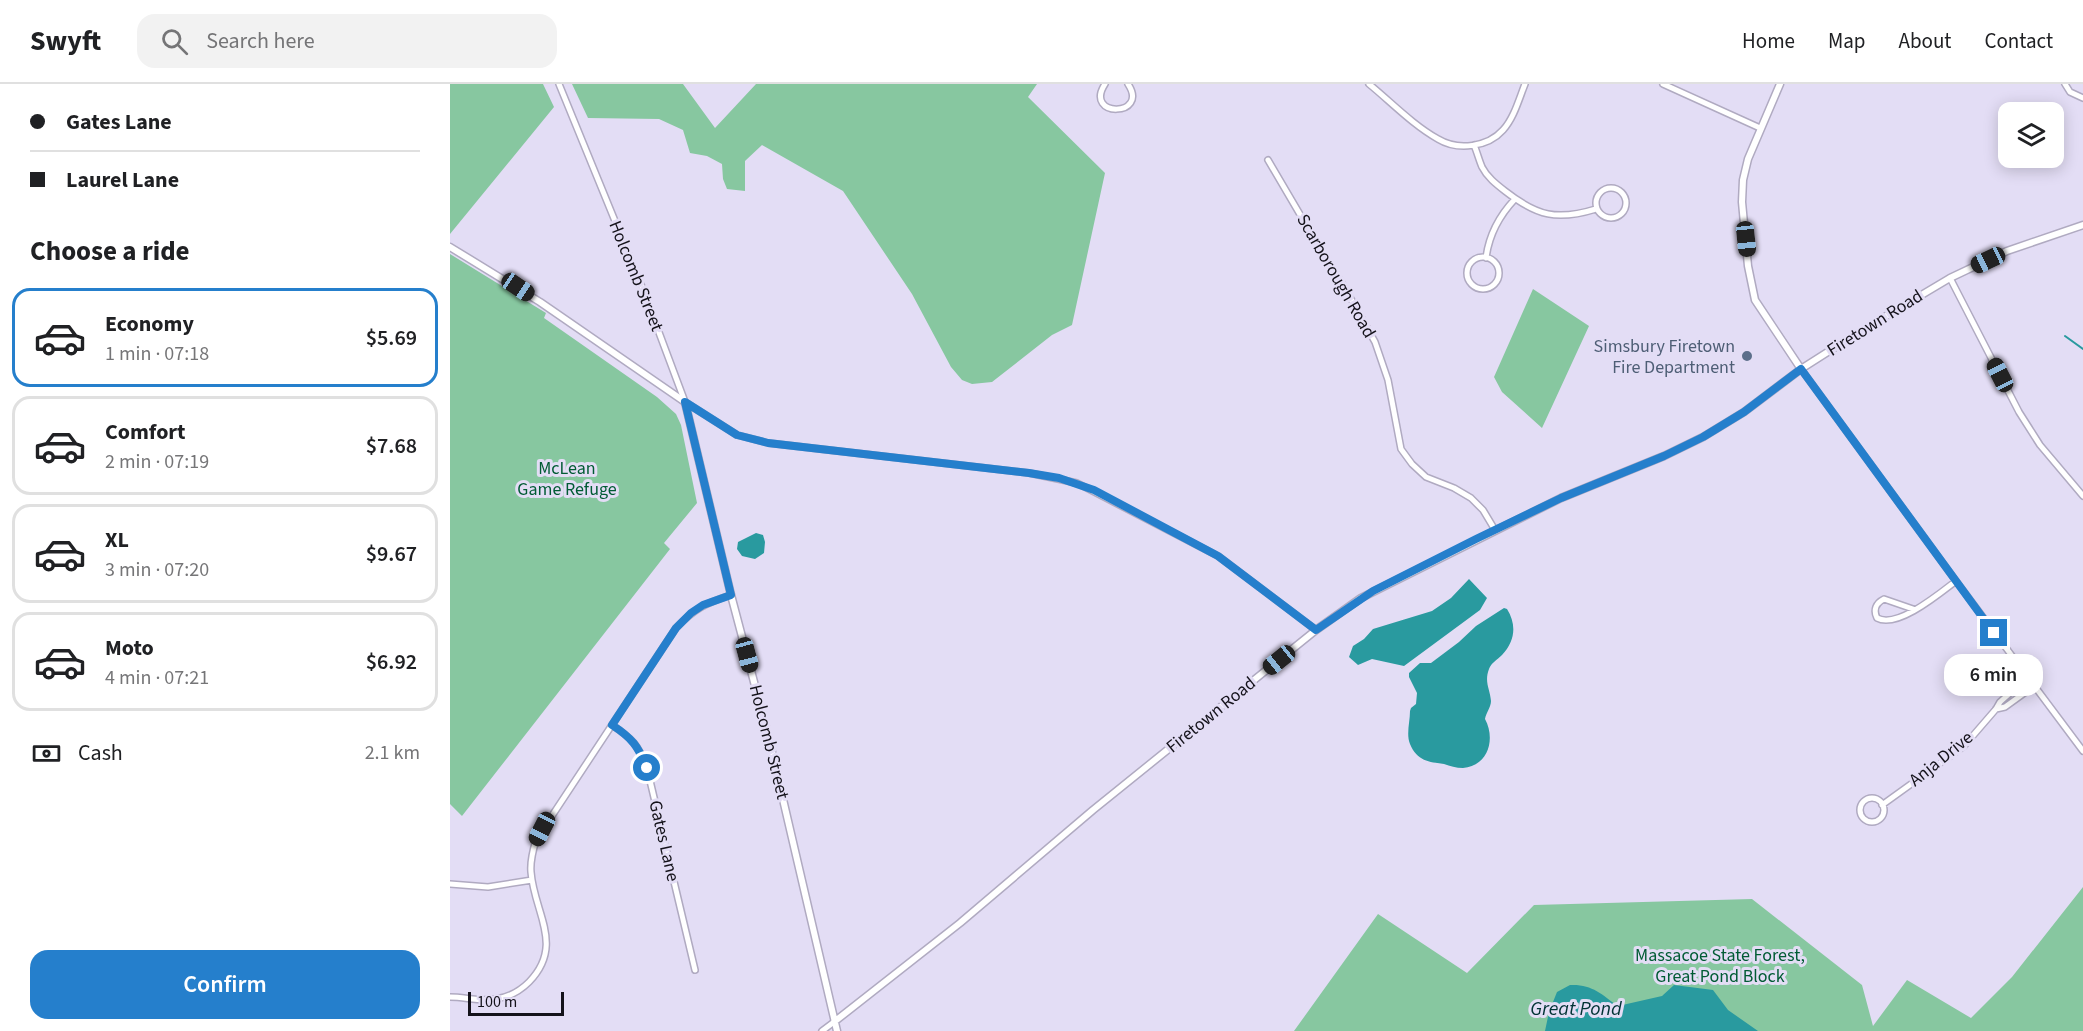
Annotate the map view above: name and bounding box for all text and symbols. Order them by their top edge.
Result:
search box [137,14,557,68]
text: Swyft [30,21,101,61]
icon: search [158,25,191,58]
text: Search here [206,25,315,57]
text: Home [1742,26,1795,56]
text: Map [1828,26,1866,56]
text: About [1899,26,1951,56]
text: Contact [1984,26,2053,56]
map controls [1998,102,2064,168]
button: layers [1998,102,2064,168]
text: Gates Lane [66,106,172,138]
text: Laurel Lane [66,164,179,196]
street label: Scarborough Road [1290,209,1382,343]
street label: Holcomb Street [602,217,670,335]
car [1735,220,1757,258]
text: Choose a ride [30,232,190,271]
car [1968,244,2008,276]
car [498,269,538,305]
street label: Firetown Road [1822,284,1928,362]
text: Economy [105,308,194,340]
icon: car [33,311,87,365]
text: $5.69 [366,322,417,354]
place label: Simsbury Firetown Fire Department [1594,334,1735,380]
text: 1 min · 07:18 [105,340,209,368]
marker: Simsbury Firetown Fire Department [1740,349,1754,363]
car [1984,355,2016,395]
text: Comfort [105,416,186,448]
icon: car [33,419,87,473]
text: $7.68 [366,430,417,462]
text: 2 min · 07:19 [105,448,209,476]
park label: McLean Game Refuge [517,456,617,502]
text: XL [105,524,129,556]
icon: car [33,527,87,581]
text: $9.67 [366,538,417,570]
text: 3 min · 07:20 [105,556,209,584]
route end [1980,619,2007,646]
text: Moto [105,632,154,664]
icon: car [33,635,87,689]
car [734,635,760,675]
car [1259,642,1299,678]
text: $6.92 [366,646,417,678]
callout: 6 min [1944,654,2044,696]
text: 6 min [1970,661,2017,689]
text: 4 min · 07:21 [105,664,209,692]
street label: Firetown Road [1161,671,1261,759]
street label: Holcomb Street [743,682,795,802]
street label: Anja Drive [1904,725,1978,793]
icon: cash [30,737,63,770]
text: Cash [78,737,123,769]
text: 2.1 km [365,739,420,767]
route start [633,754,660,781]
street label: Gates Lane [643,798,685,884]
car [526,809,558,849]
park label: Massacoe State Forest, Great Pond Block [1635,943,1805,989]
button: Confirm [30,950,420,1019]
scale bar [468,989,564,1016]
text: 100 m [477,991,517,1013]
water label: Great Pond [1530,995,1623,1023]

